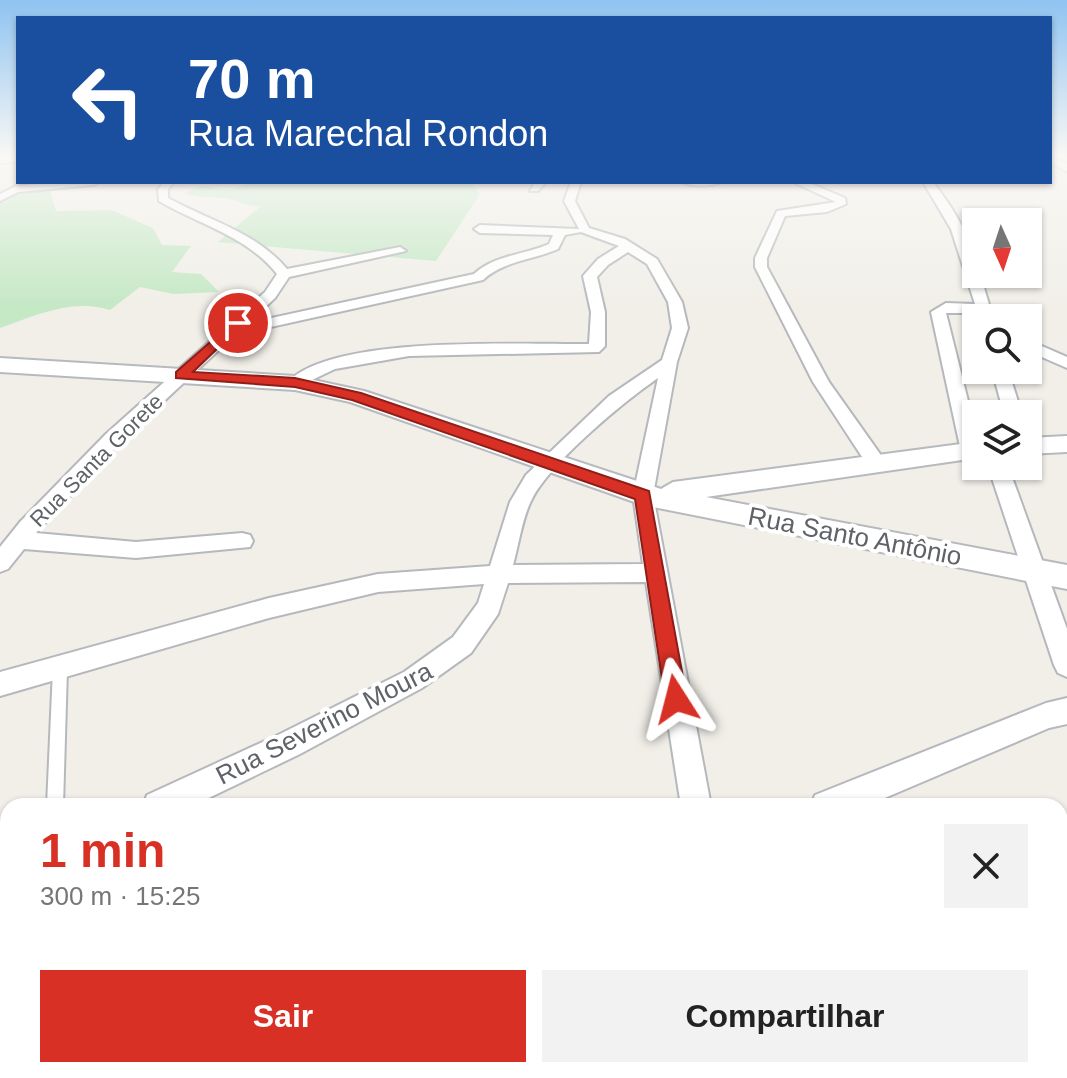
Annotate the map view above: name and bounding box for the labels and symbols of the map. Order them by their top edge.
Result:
north arrow [962,208,1042,288]
pin [204,289,272,357]
street label: Rua Santa Gorete [25,389,168,532]
street label: Rua Santo Antônio [746,501,964,571]
street label: Rua Severino Moura [211,655,438,790]
position arrow [634,657,718,741]

